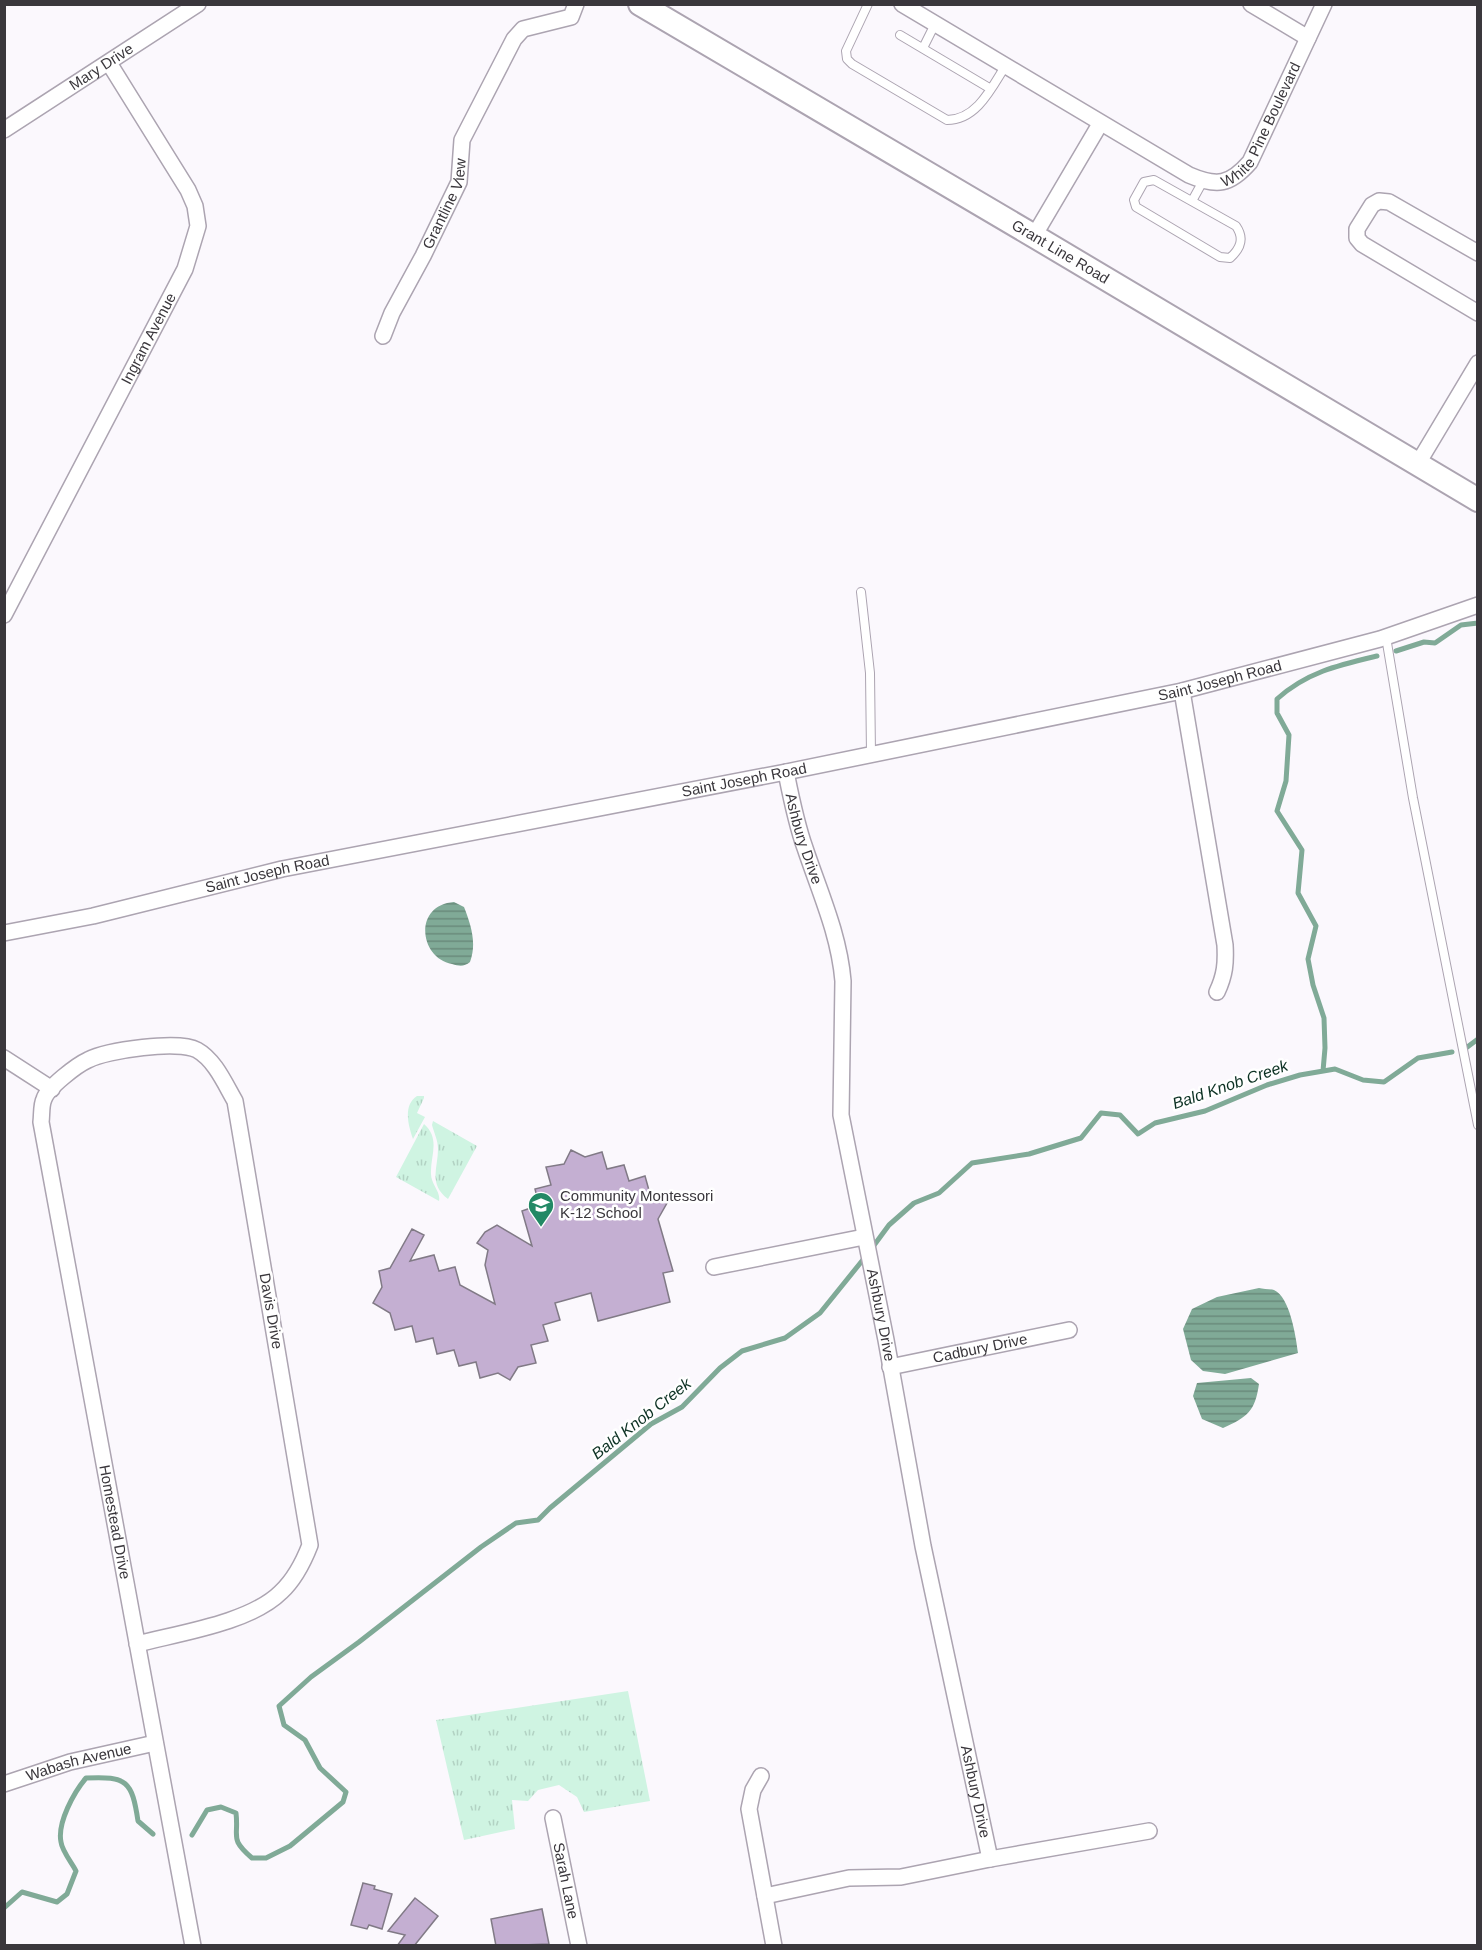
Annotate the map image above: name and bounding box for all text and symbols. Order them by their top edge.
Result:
street label: Mary Drive [66,40,136,93]
street label: White Pine Boulevard [1218,59,1304,190]
street label: Grantline View [419,157,469,252]
street label: Grant Line Road [1009,216,1112,287]
street label: Ingram Avenue [117,290,179,387]
street label: Saint Joseph Road [1156,656,1283,704]
street label: Saint Joseph Road [680,759,808,800]
street label: Ashbury Drive [782,791,826,886]
street label: Saint Joseph Road [203,851,331,896]
water label: Bald Knob Creek [1170,1056,1291,1112]
place label: Community Montessori K-12 School [560,1187,713,1221]
school or university icon: Community Montessori K-12 School [526,1190,556,1228]
street label: Ashbury Drive [864,1267,899,1363]
street label: Davis Drive [256,1272,287,1350]
street label: Cadbury Drive [931,1330,1029,1366]
water label: Bald Knob Creek [588,1374,695,1462]
street label: Homestead Drive [96,1463,134,1581]
street label: Wabash Avenue [24,1740,133,1784]
street label: Ashbury Drive [958,1744,994,1839]
street label: Sarah Lane [550,1841,582,1920]

